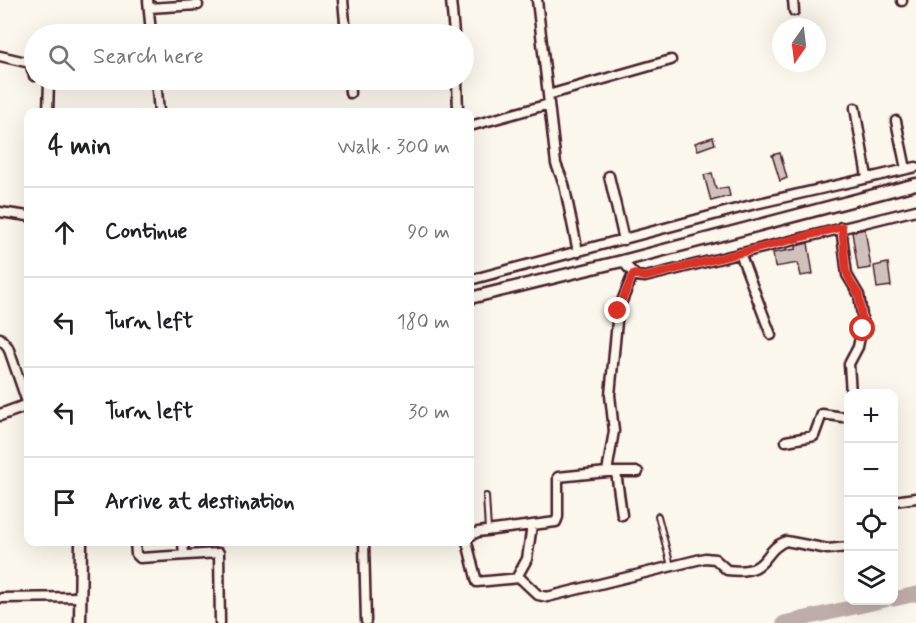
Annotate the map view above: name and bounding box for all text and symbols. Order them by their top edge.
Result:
north arrow [772,18,826,72]
search box [24,24,474,90]
icon: search [45,41,78,74]
text: Search here [93,43,204,71]
text: 4 min [48,130,111,164]
text: Walk · 300 m [338,134,450,161]
icon: ahead [48,216,81,249]
text: Continue [105,218,187,246]
text: 90 m [407,219,450,246]
route end [604,297,630,323]
icon: left [48,306,81,339]
text: Turn left [105,308,193,336]
text: 180 m [397,309,450,336]
route start [849,315,875,341]
map controls [844,389,898,605]
button: + [844,389,898,443]
icon: left [48,396,81,429]
text: Turn left [105,398,193,426]
text: 30 m [408,399,450,426]
button: − [844,443,898,497]
icon: arrive [48,486,81,519]
text: Arrive at destination [105,488,295,516]
button: locate [844,497,898,551]
button: layers [844,551,898,605]

